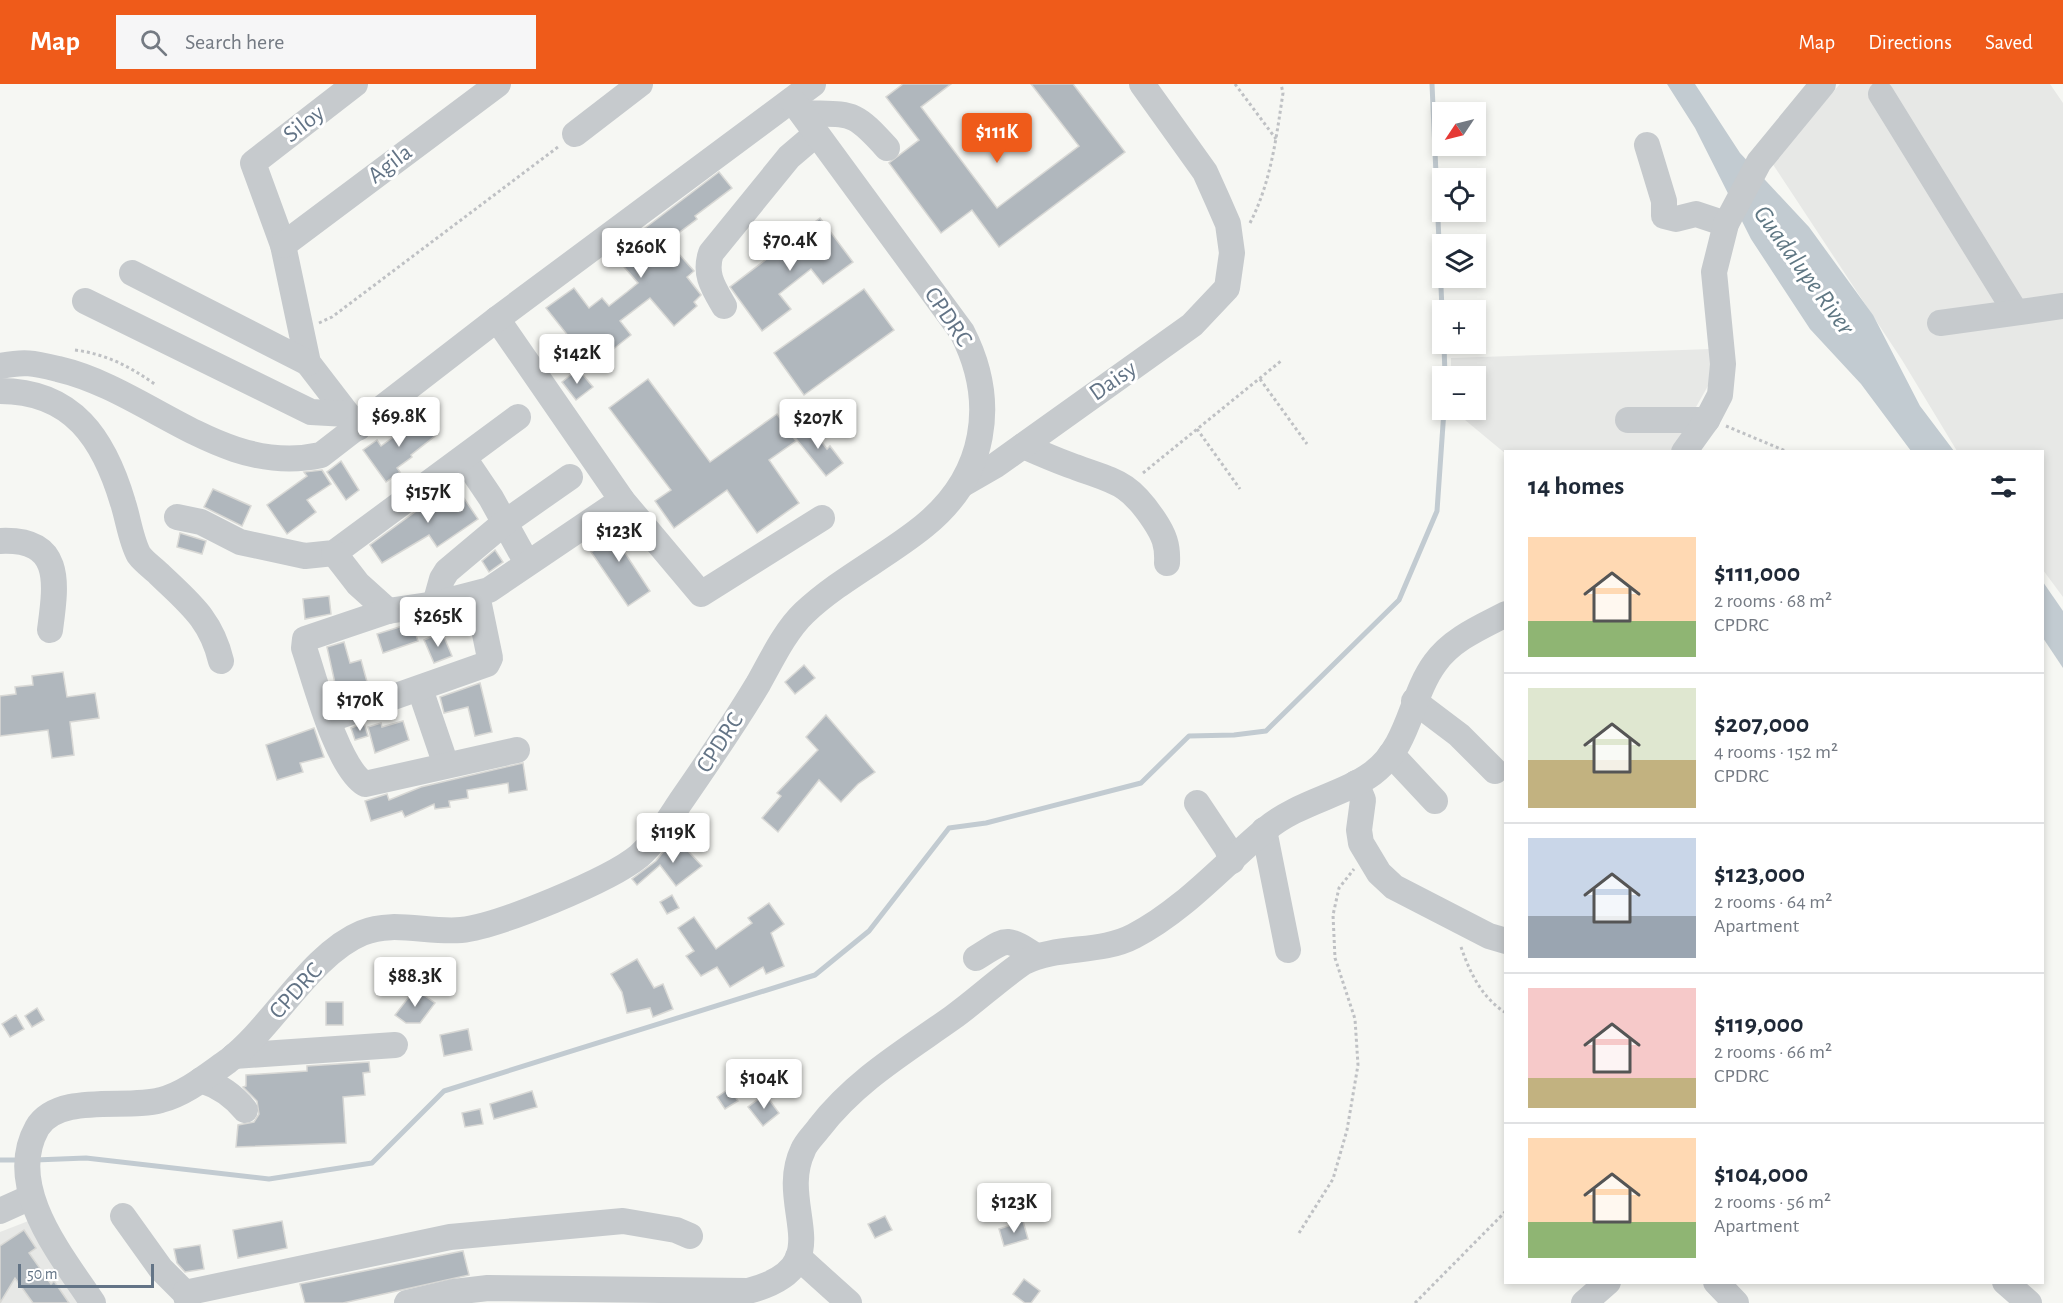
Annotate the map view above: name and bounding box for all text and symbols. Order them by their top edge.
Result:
search box [116,15,536,69]
icon: search [137,26,170,59]
text: Map [30,28,80,56]
text: Search here [185,31,284,53]
text: Map [1799,32,1835,53]
text: Directions [1868,32,1952,53]
text: Saved [1985,32,2033,53]
street label: Siloy [279,101,329,147]
north arrow [1432,102,1486,156]
map controls [1432,102,1486,420]
pin: $111K [955,113,1039,164]
text: $111K [976,122,1018,142]
street label: Agila [363,140,417,188]
button: locate [1432,168,1486,222]
water label: Guadalupe River [1749,201,1860,341]
pin: $70.4K [741,221,839,272]
pin: $260K [599,228,683,279]
text: $70.4K [763,230,817,250]
button: layers [1432,234,1486,288]
text: $260K [616,237,666,257]
street label: CPDRC [920,283,976,351]
button: + [1432,300,1486,354]
pin: $142K [535,334,619,385]
text: $142K [553,343,601,363]
street label: Daisy [1085,356,1141,406]
button: − [1432,366,1486,420]
pin: $69.8K [350,397,448,448]
pin: $207K [776,399,860,450]
text: $69.8K [372,406,426,426]
text: $207K [793,408,843,428]
icon: filters [1987,470,2020,503]
pin: $157K [386,473,470,524]
text: 14 homes [1528,473,1624,499]
text: $157K [405,482,451,502]
pin: $123K [577,512,661,563]
text: $123K [596,521,642,541]
text: $111,000 [1714,560,1800,586]
icon: home [1576,561,1648,633]
text: 2 rooms · 68 m² [1714,591,1832,611]
pin: $265K [396,597,480,648]
text: $265K [414,606,462,626]
text: CPDRC [1714,615,1769,635]
pin: $170K [318,681,402,732]
text: $170K [337,690,383,710]
street label: CPDRC [692,709,748,777]
text: $207,000 [1714,711,1809,737]
icon: home [1576,712,1648,784]
text: 4 rooms · 152 m² [1714,742,1838,762]
text: CPDRC [1714,766,1769,786]
pin: $119K [631,813,715,864]
text: $119K [651,822,695,842]
text: $123,000 [1714,861,1805,887]
icon: home [1576,862,1648,934]
text: 2 rooms · 64 m² [1714,892,1832,912]
text: Apartment [1714,916,1799,936]
pin: $88.3K [366,957,464,1008]
street label: CPDRC [265,958,327,1024]
text: $88.3K [388,966,442,986]
text: $119,000 [1714,1011,1804,1037]
icon: home [1576,1012,1648,1084]
text: 2 rooms · 66 m² [1714,1042,1832,1062]
pin: $104K [722,1059,806,1110]
text: CPDRC [1714,1066,1769,1086]
text: $104K [740,1068,788,1088]
text: $104,000 [1714,1161,1808,1187]
icon: home [1576,1162,1648,1234]
pin: $123K [972,1183,1056,1234]
text: $123K [991,1192,1037,1212]
text: 2 rooms · 56 m² [1714,1192,1831,1212]
text: Apartment [1714,1216,1799,1236]
scale bar [18,1261,154,1288]
text: 50 m [27,1266,58,1282]

